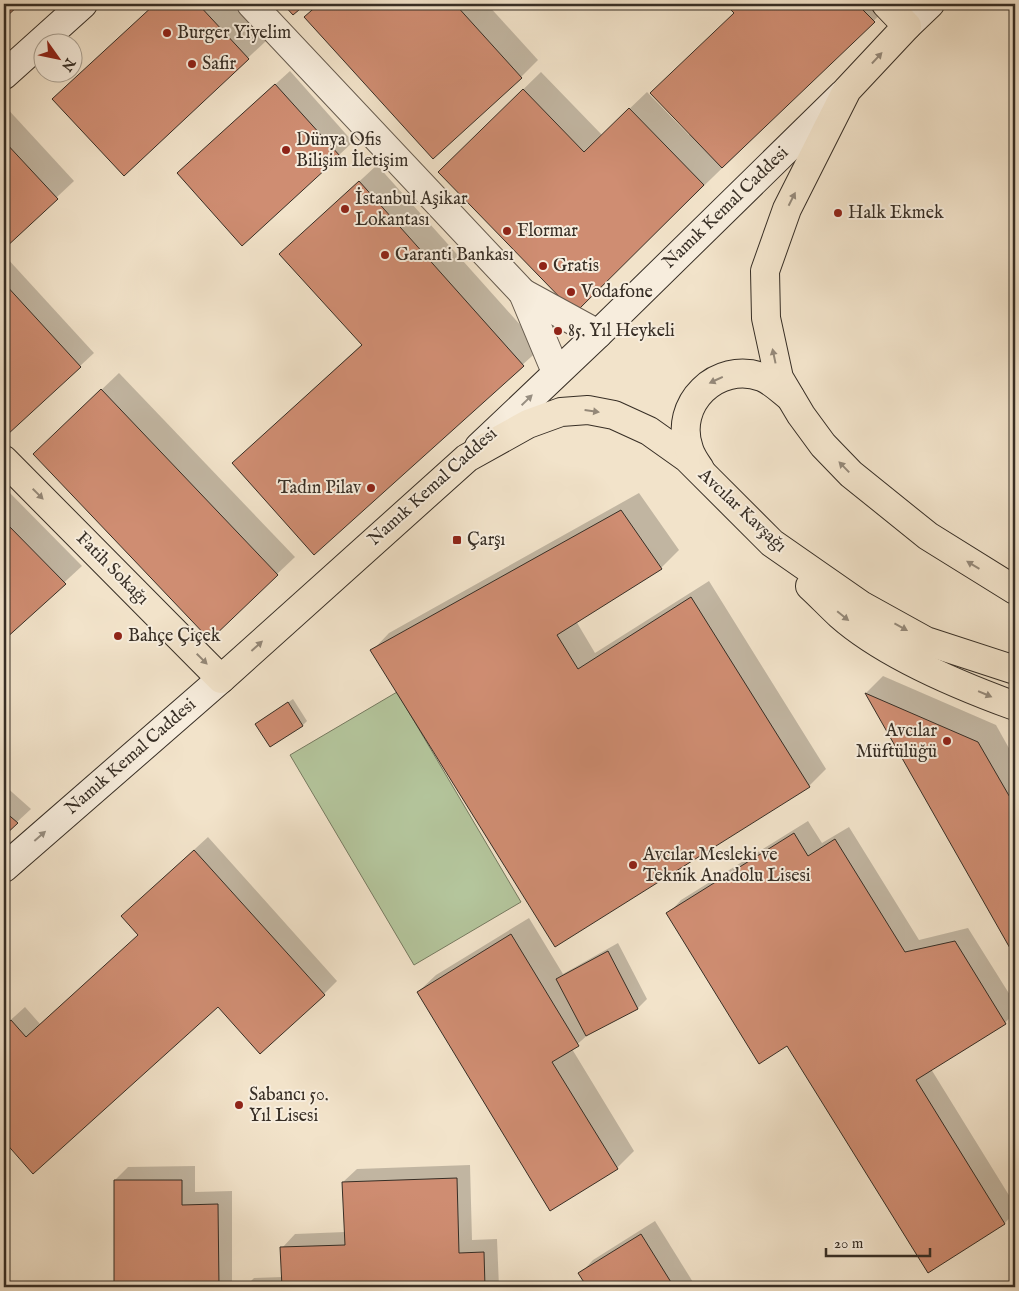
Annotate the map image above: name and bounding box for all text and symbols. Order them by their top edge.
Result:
place label: Burger Yiyelim [177,22,291,45]
marker: Burger Yiyelim [161,27,173,39]
north arrow [32,32,82,82]
one-way arrow [871,52,883,64]
place label: Safir [202,53,236,76]
text: N [57,54,79,75]
marker: Safir [186,58,198,70]
place label: Dünya Ofis Bilişim İletişim [296,129,408,173]
street label: Namık Kemal Caddesi [658,142,794,274]
marker: Dünya Ofis Bilişim İletişim [280,144,292,156]
place label: İstanbul Aşikar Lokantası [355,187,468,232]
one-way arrow [788,192,796,206]
place label: Halk Ekmek [848,202,944,225]
marker: İstanbul Aşikar Lokantası [339,203,351,215]
marker: Halk Ekmek [832,207,844,219]
place label: Flormar [517,220,578,243]
marker: Flormar [501,225,513,237]
place label: Garanti Bankası [395,244,514,267]
marker: Garanti Bankası [379,249,391,261]
place label: Gratis [553,255,599,278]
marker: Gratis [537,260,549,272]
place label: Vodafone [580,281,653,304]
marker: Vodafone [565,286,577,298]
place label: 85. Yıl Heykeli [568,320,675,343]
marker: 85. Yıl Heykeli [552,325,564,337]
one-way arrow [770,348,778,363]
one-way arrow [709,376,723,384]
one-way arrow [521,394,533,406]
one-way arrow [585,407,601,415]
street label: Namık Kemal Caddesi [364,423,503,551]
one-way arrow [838,461,850,473]
street label: Avcılar Kavşağı [692,463,791,558]
place label: Tadın Pilav [278,477,362,500]
marker: Tadın Pilav [365,482,377,494]
one-way arrow [32,488,44,500]
street label: Fatih Sokağı [71,528,154,611]
place label: Çarşı [467,529,506,552]
marker: Çarşı [451,534,463,546]
one-way arrow [967,561,980,570]
one-way arrow [836,611,849,622]
one-way arrow [894,623,908,632]
place label: Bahçe Çiçek [128,625,221,648]
marker: Bahçe Çiçek [112,630,124,642]
one-way arrow [251,640,263,652]
one-way arrow [196,653,208,665]
one-way arrow [978,690,993,698]
street label: Namık Kemal Caddesi [61,694,201,820]
place label: Avcılar Müftülüğü [856,720,937,764]
marker: Avcılar Müftülüğü [941,735,953,747]
one-way arrow [34,830,46,842]
place label: Avcılar Mesleki ve Teknik Anadolu Lisesi [642,844,811,888]
marker: Avcılar Mesleki ve Teknik Anadolu Lisesi [627,859,639,871]
place label: Sabancı 50. Yıl Lisesi [249,1084,329,1128]
marker: Sabancı 50. Yıl Lisesi [233,1099,245,1111]
scale bar [826,1226,930,1258]
text: 20 m [834,1234,864,1253]

